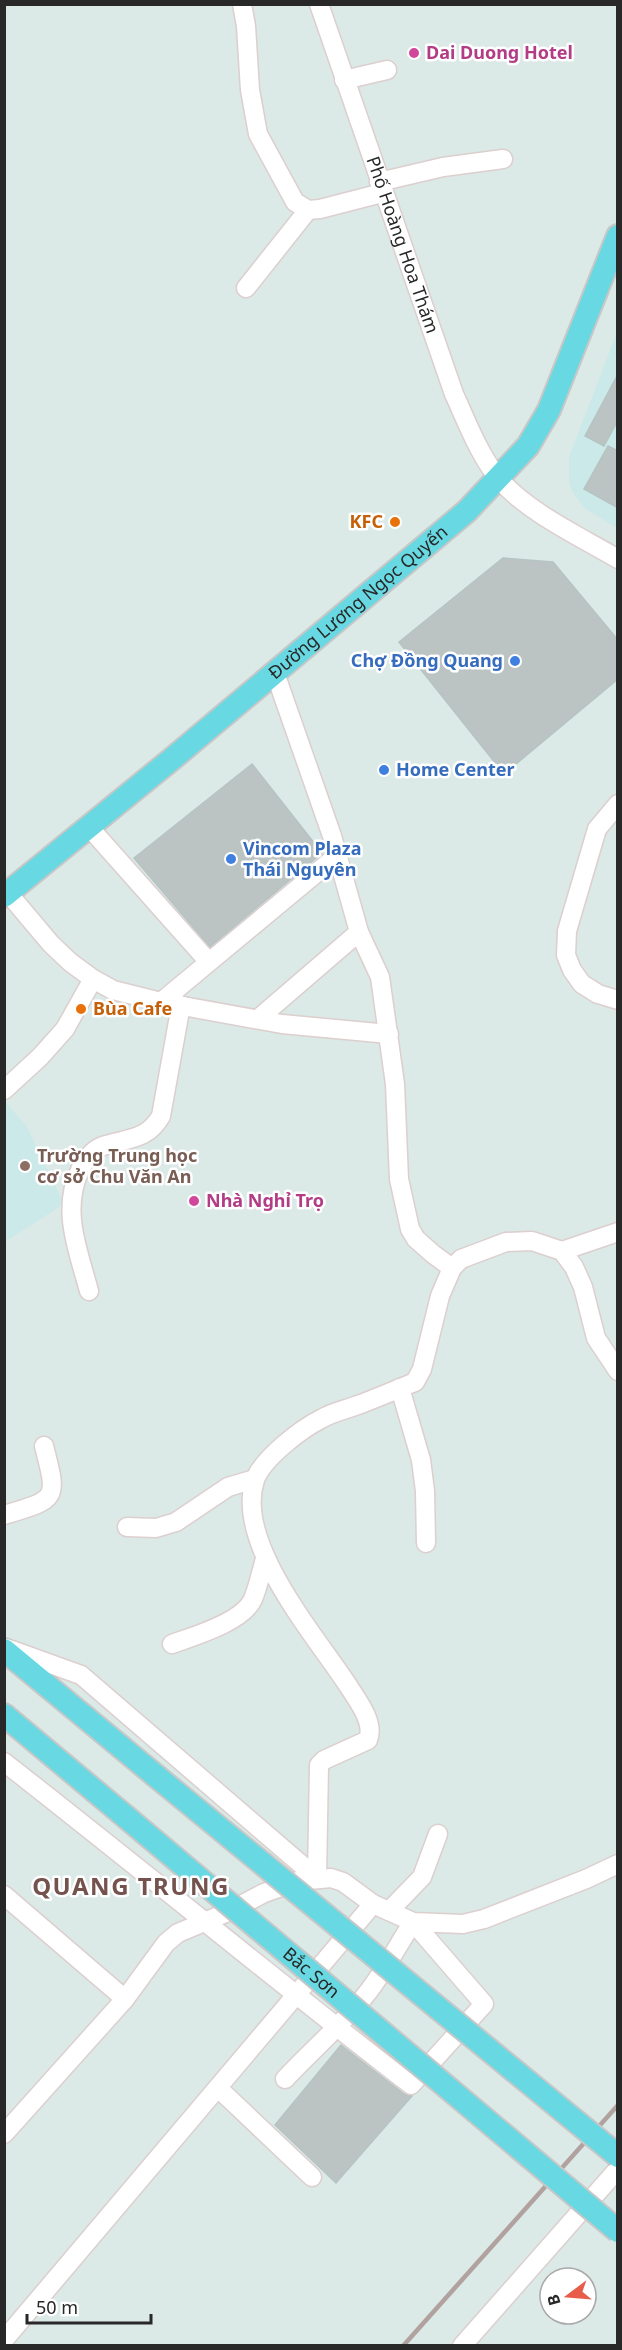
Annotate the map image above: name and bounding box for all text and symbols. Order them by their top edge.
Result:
place label: Dai Duong Hotel [426,40,573,64]
marker: Dai Duong Hotel [407,46,421,60]
street label: Phố Hoàng Hoa Thám [362,153,445,336]
place label: KFC [350,509,383,533]
marker: KFC [388,515,402,529]
street label: Đường Lương Ngọc Quyến [263,519,452,684]
place label: Chợ Đồng Quang [351,648,503,672]
marker: Chợ Đồng Quang [508,654,522,668]
place label: Home Center [396,757,515,781]
marker: Home Center [377,763,391,777]
place label: Vincom Plaza Thái Nguyên [243,836,362,881]
marker: Vincom Plaza Thái Nguyên [224,852,238,866]
place label: Bùa Cafe [93,996,172,1020]
marker: Bùa Cafe [74,1002,88,1016]
place label: Trường Trung học cơ sở Chu Văn An [37,1143,197,1188]
marker: Trường Trung học cơ sở Chu Văn An [18,1159,32,1173]
place label: Nhà Nghỉ Trọ [206,1188,324,1212]
marker: Nhà Nghỉ Trọ [187,1194,201,1208]
district label: QUANG TRUNG [32,1869,230,1902]
street label: Bắc Sơn [278,1941,345,2003]
north arrow [538,2266,598,2326]
scale bar [27,2287,152,2325]
text: B [542,2292,566,2308]
text: 50 m [36,2295,78,2319]

